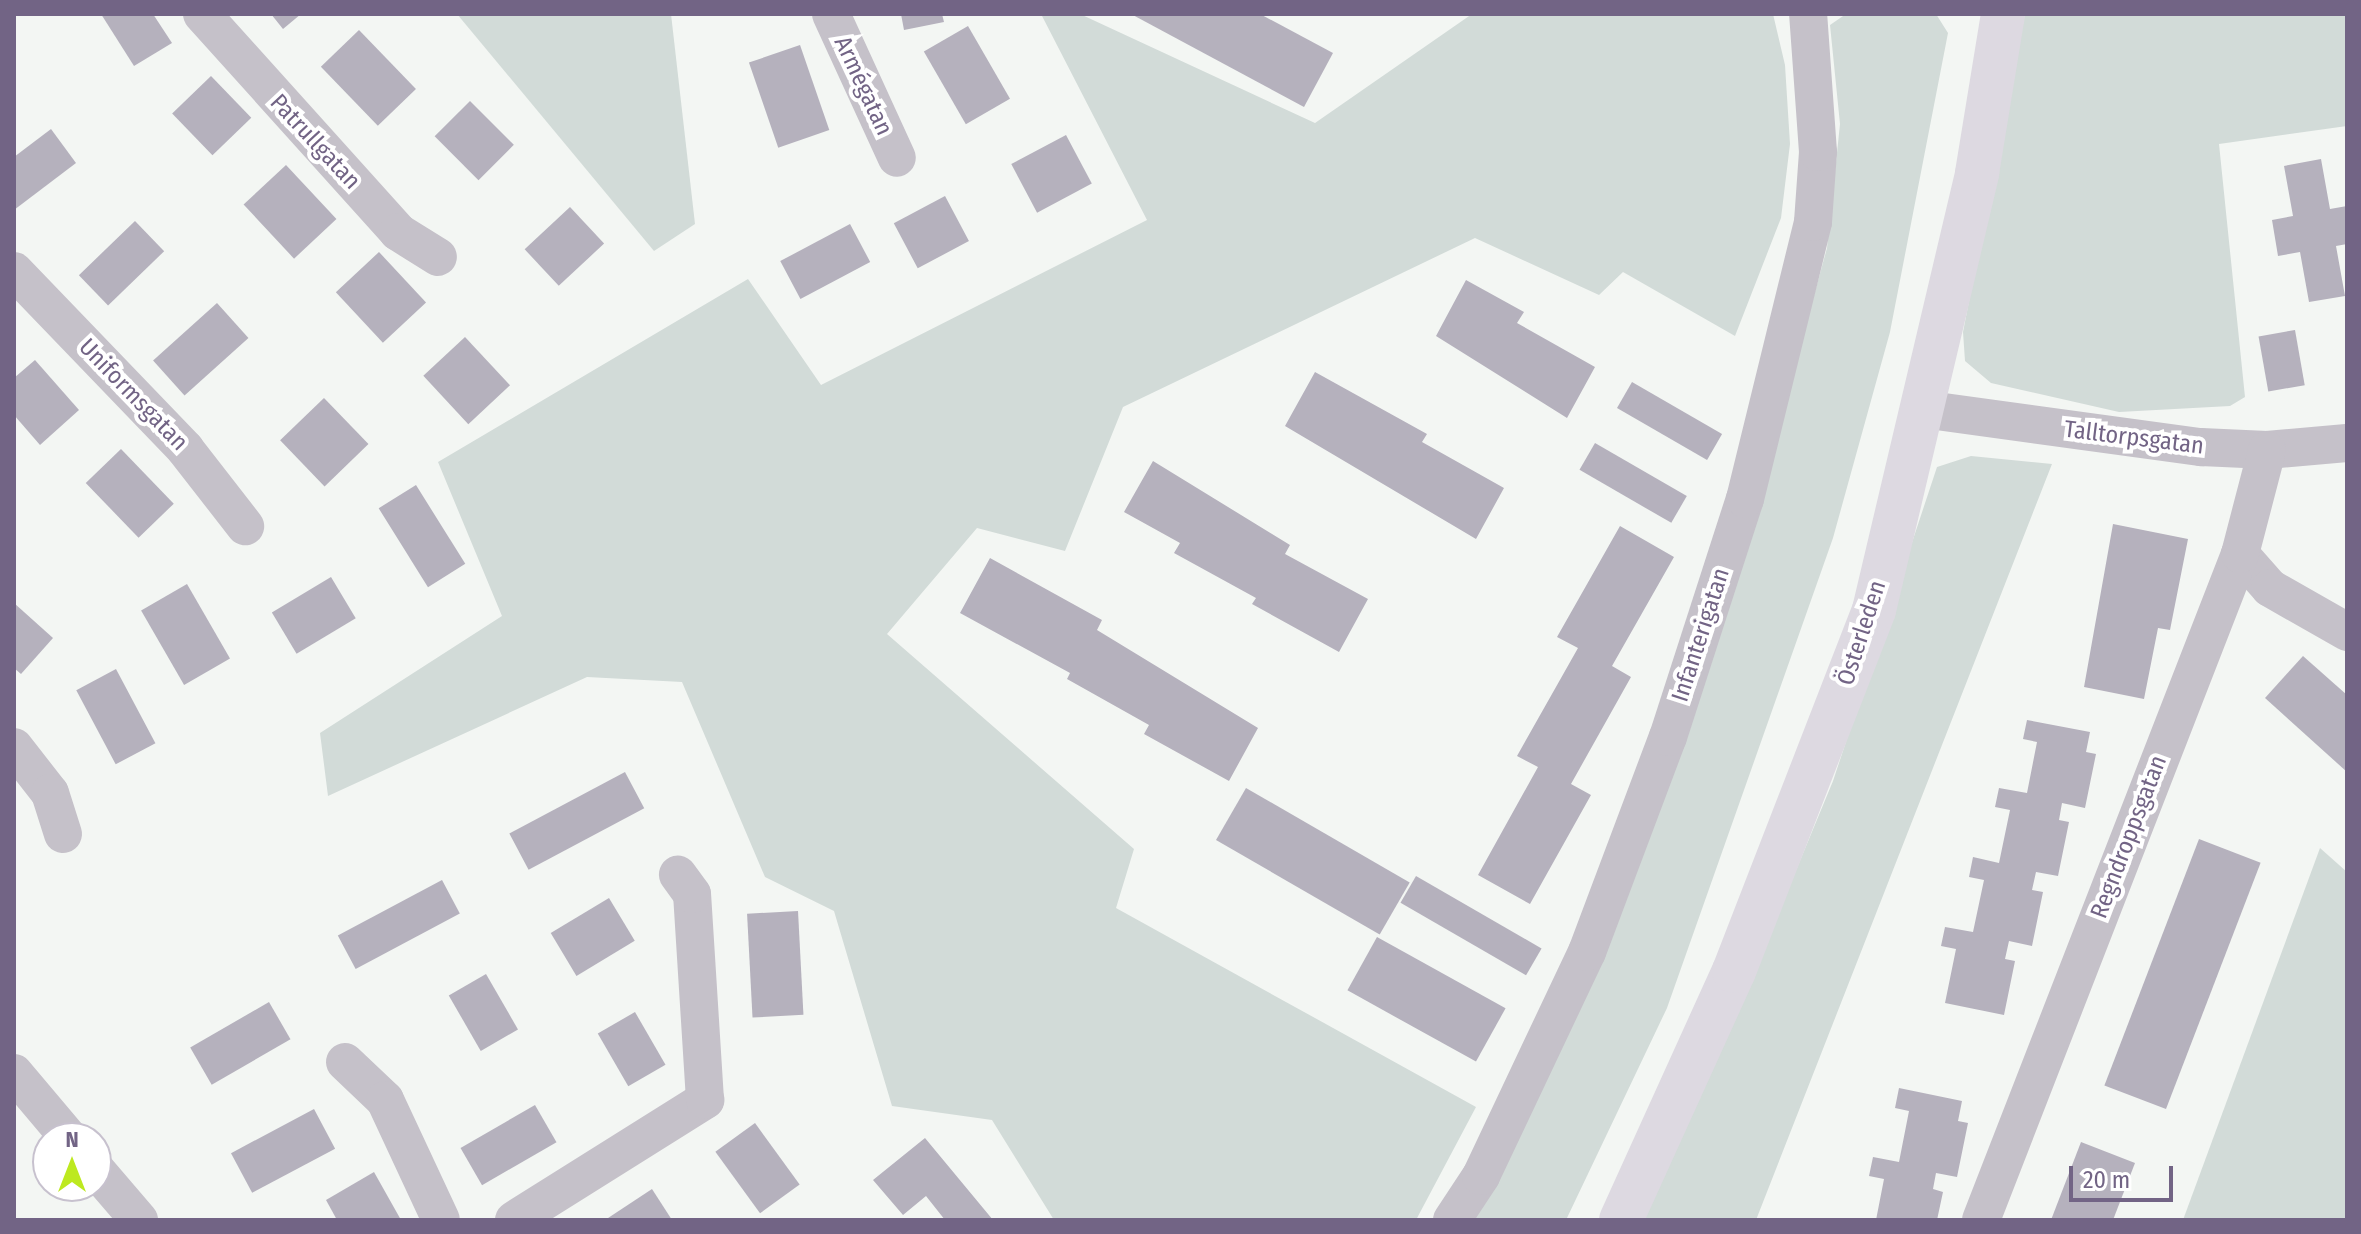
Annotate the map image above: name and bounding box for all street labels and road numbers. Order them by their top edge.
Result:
street label: Armégatan [828,32,898,140]
street label: Patrullgatan [264,89,366,195]
street label: Uniformsgatan [73,333,193,457]
street label: Talltorpsgatan [2063,415,2205,461]
street label: Infanterigatan [1666,565,1736,705]
street label: Österleden [1832,577,1892,689]
street label: Regndroppsgatan [2085,751,2173,923]

